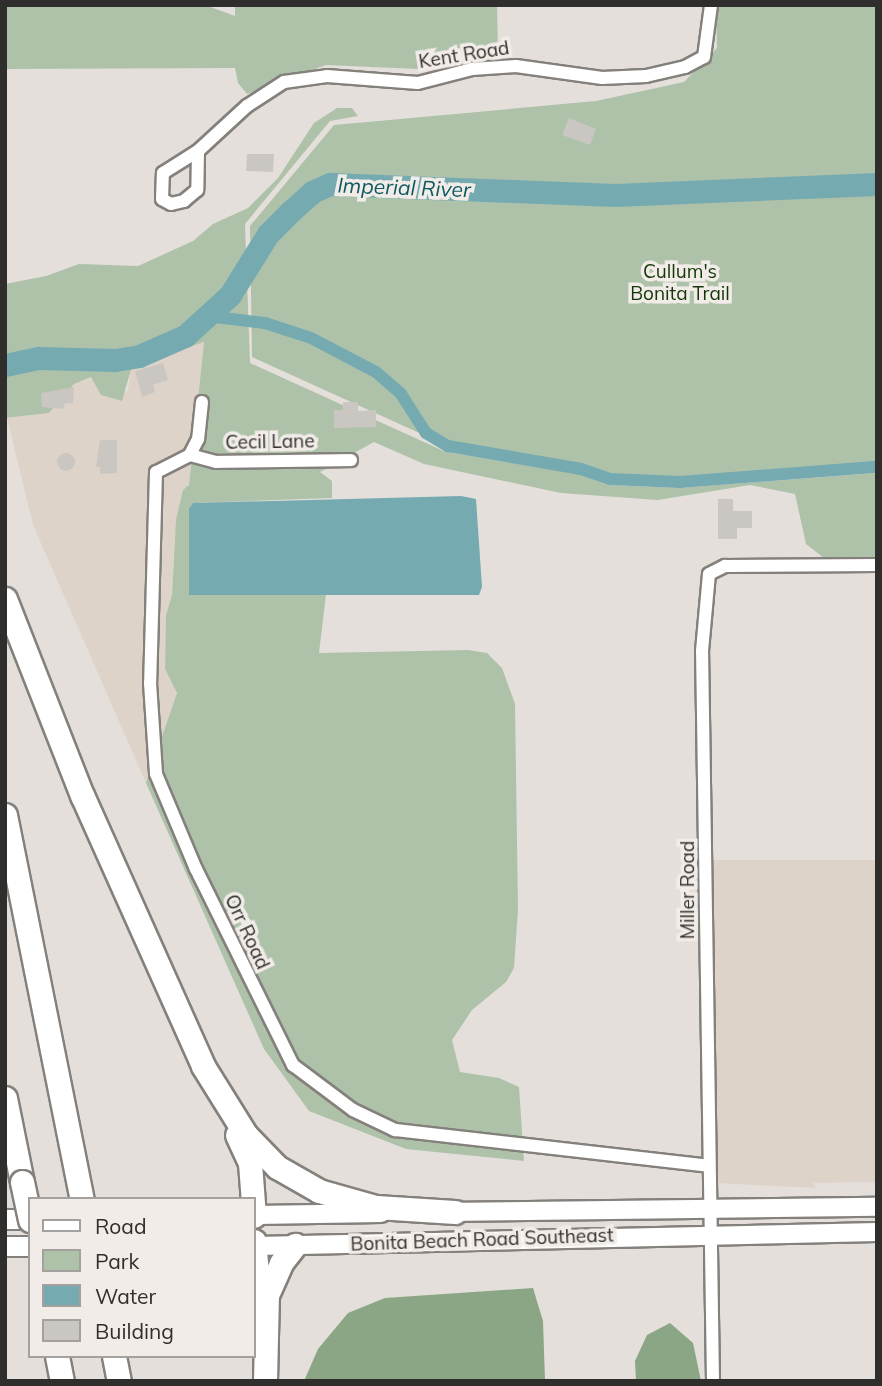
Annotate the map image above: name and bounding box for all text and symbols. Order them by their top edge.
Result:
street label: Kent Road [417,37,511,73]
water label: Imperial River [337,172,471,202]
park label: Cullum's Bonita Trail [630,261,730,305]
street label: Cecil Lane [225,430,315,454]
street label: Miller Road [677,841,699,939]
street label: Orr Road [220,891,274,973]
legend [28,1197,256,1358]
text: Road [95,1213,146,1239]
street label: Bonita Beach Road Southeast [350,1224,614,1256]
text: Park [95,1248,139,1274]
text: Water [95,1283,156,1309]
text: Building [95,1318,174,1344]

